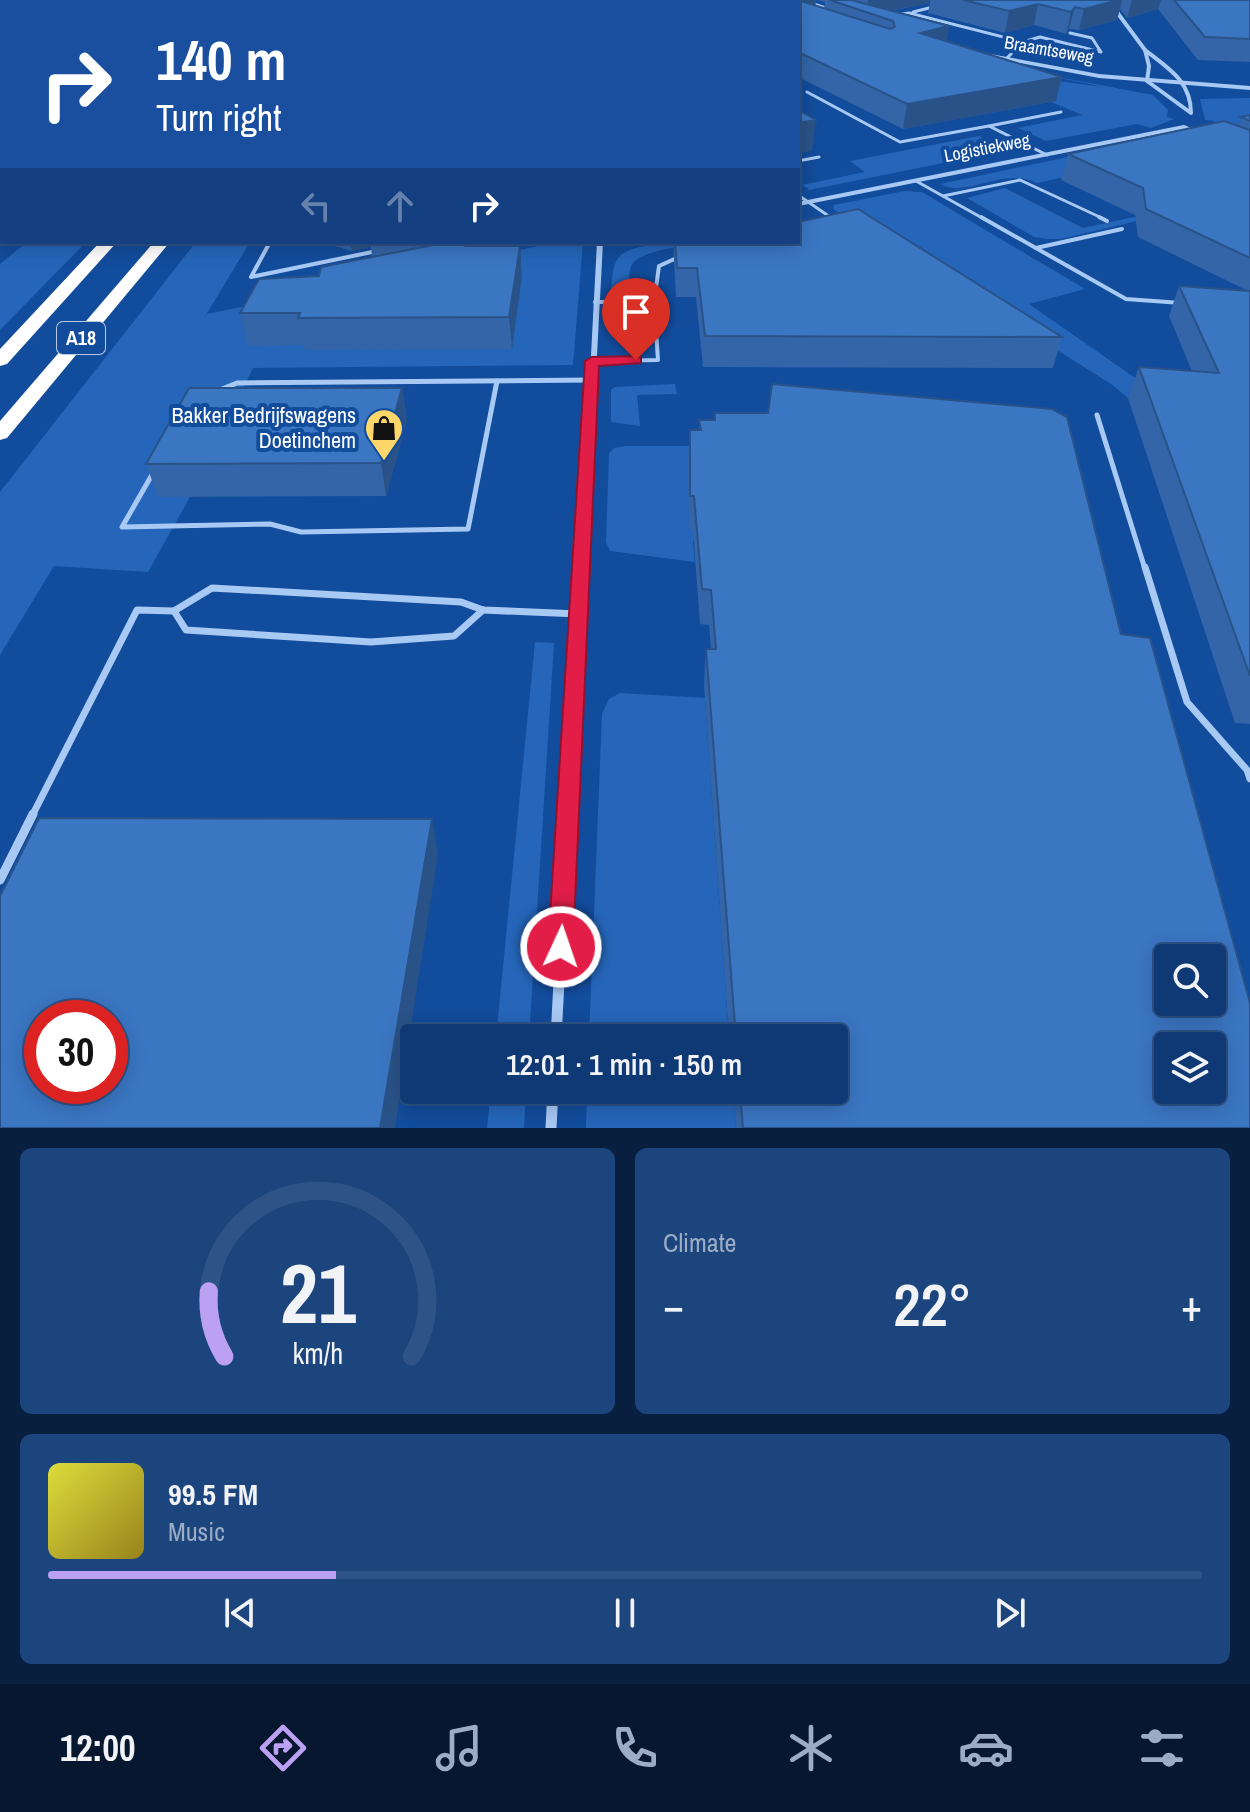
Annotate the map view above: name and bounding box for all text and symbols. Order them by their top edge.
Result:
text: 140 m [156,22,286,97]
street label: Braamtseweg [1002,29,1096,70]
icon: right [24,32,128,136]
text: Turn right [156,94,281,142]
street label: Logistiekweg [942,127,1033,168]
icon: left [294,184,338,228]
icon: ahead [378,184,422,228]
icon: right [462,184,506,228]
pin [602,278,670,360]
icon: arrive [614,290,658,334]
road number: A18 [57,322,105,354]
place label: Bakker Bedrijfswagens Doetinchem [172,400,356,455]
shop icon: Bakker Bedrijfswagens Doetinchem [363,407,405,462]
position arrow [519,905,603,989]
map controls [1154,944,1226,1104]
button: search [1154,944,1226,1016]
speed limit sign: 30 [24,1000,128,1104]
button: layers [1154,1032,1226,1104]
text: 12:01 · 1 min · 150 m [506,1044,742,1084]
text: Climate [663,1225,736,1260]
text: 21 [280,1237,355,1349]
text: 22° [893,1264,972,1345]
text: − [663,1275,684,1335]
text: + [1181,1275,1202,1335]
text: km/h [292,1334,343,1373]
text: 99.5 FM [168,1474,258,1514]
text: Music [168,1514,225,1549]
icon: previous [218,1591,262,1635]
icon: pause [603,1591,647,1635]
icon: next [988,1591,1032,1635]
icon: directions [255,1720,311,1776]
icon: music [431,1720,487,1776]
icon: phone [607,1720,663,1776]
icon: climate [783,1720,839,1776]
icon: car [958,1720,1014,1776]
icon: filters [1134,1720,1190,1776]
text: 12:00 [60,1724,135,1772]

